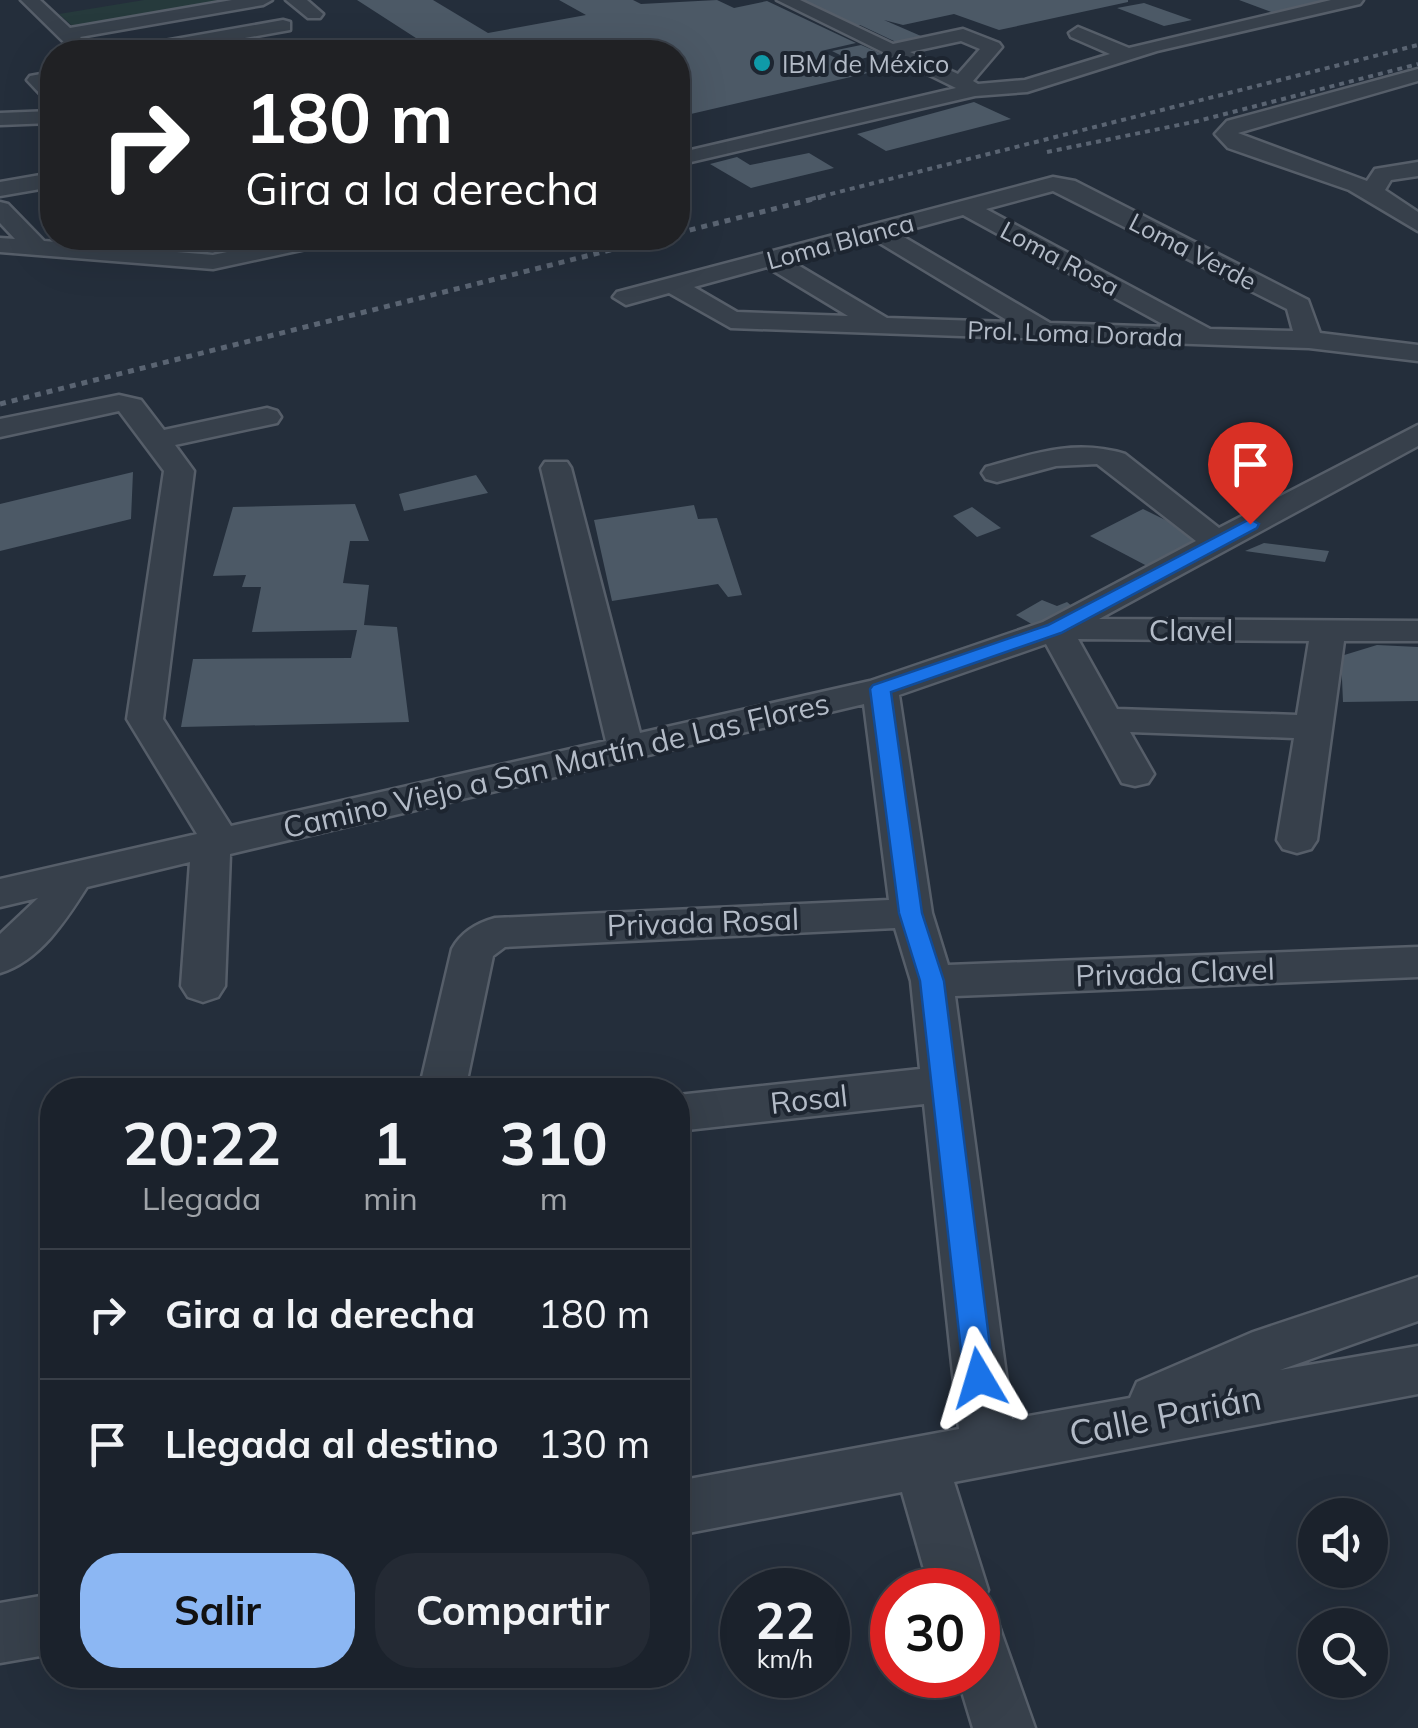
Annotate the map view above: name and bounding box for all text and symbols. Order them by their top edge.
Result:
place label: IBM de México [782,48,949,79]
marker: IBM de México [751,52,773,74]
text: 180 m [245,73,453,161]
icon: right [80,80,210,210]
text: Gira a la derecha [245,160,599,216]
street label: Loma Blanca [763,206,917,276]
street label: Loma Verde [1124,206,1262,296]
street label: Loma Rosa [995,214,1125,302]
street label: Prol. Loma Dorada [967,314,1183,352]
pin [1208,422,1293,525]
icon: arrive [1223,437,1278,492]
street label: Clavel [1149,611,1233,649]
street label: Camino Viejo a San Martín de Las Flores [279,684,833,846]
street label: Privada Rosal [606,900,800,944]
street label: Privada Clavel [1075,950,1275,994]
street label: Rosal [768,1076,850,1122]
text: 20:22 [122,1105,281,1180]
text: 1 [372,1105,408,1180]
text: 310 [500,1105,608,1180]
text: Llegada [142,1178,261,1218]
text: min [363,1178,418,1218]
text: m [540,1178,568,1218]
icon: right [80,1287,135,1342]
text: Gira a la derecha [165,1290,475,1338]
text: 180 m [538,1290,650,1338]
position arrow [927,1326,1031,1430]
street label: Calle Parián [1065,1375,1265,1455]
icon: arrive [80,1417,135,1472]
text: Llegada al destino [165,1420,499,1468]
text: 130 m [538,1420,650,1468]
map controls [1298,1498,1388,1698]
button: sound [1298,1498,1388,1588]
button: Salir [80,1553,355,1668]
button: Compartir [375,1553,650,1668]
speed limit sign: 30 [870,1568,1000,1698]
text: 22 [755,1589,815,1652]
button: search [1298,1608,1388,1698]
text: km/h [757,1643,813,1674]

